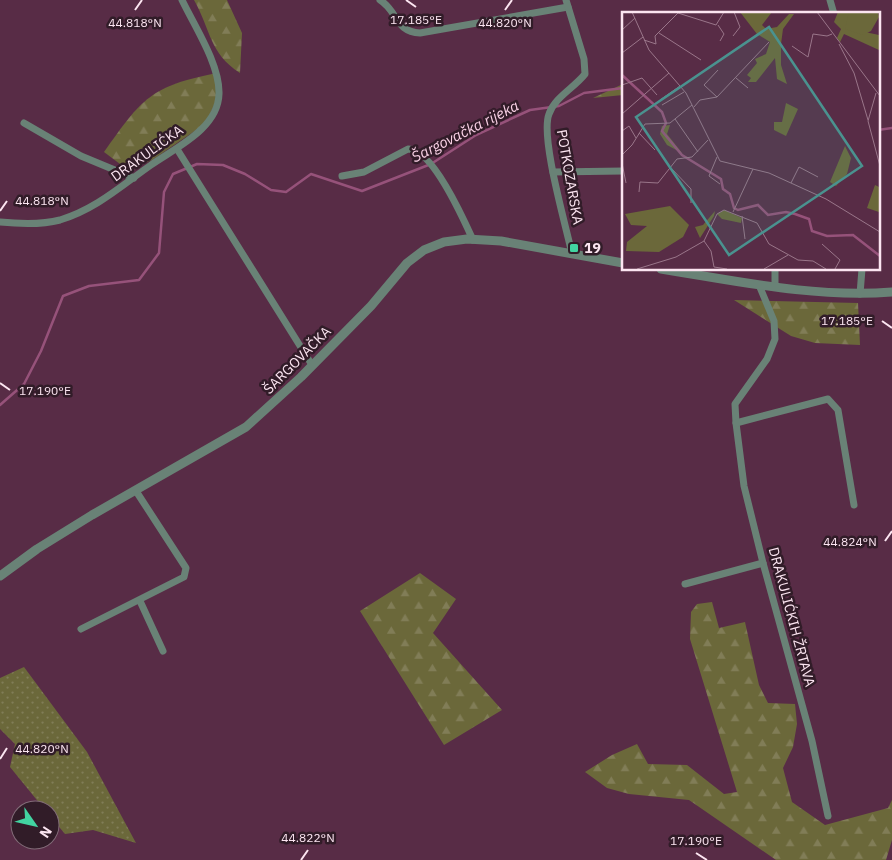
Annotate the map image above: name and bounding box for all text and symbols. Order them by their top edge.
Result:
text: 17.185°E [390,12,442,27]
inset map [622,12,880,270]
text: 44.818°N [108,15,162,30]
text: 44.820°N [478,15,532,30]
water label: Šargovačka rijeka [408,96,522,166]
street label: DRAKULIĆKA [107,120,187,185]
street label: POTKOZARSKA [553,128,587,226]
text: 44.818°N [15,193,69,208]
place label: 19 [584,239,601,257]
marker: 19 [568,242,580,254]
text: 17.185°E [821,313,873,328]
street label: ŠARGOVAČKA [259,322,335,398]
text: 17.190°E [19,383,71,398]
text: 44.824°N [823,534,877,549]
street label: DRAKULIĆKIH ŽRTAVA [765,545,820,689]
text: 44.820°N [15,741,69,756]
north arrow [10,800,60,850]
text: N [35,823,56,842]
text: 44.822°N [281,830,335,845]
text: 17.190°E [670,833,722,848]

